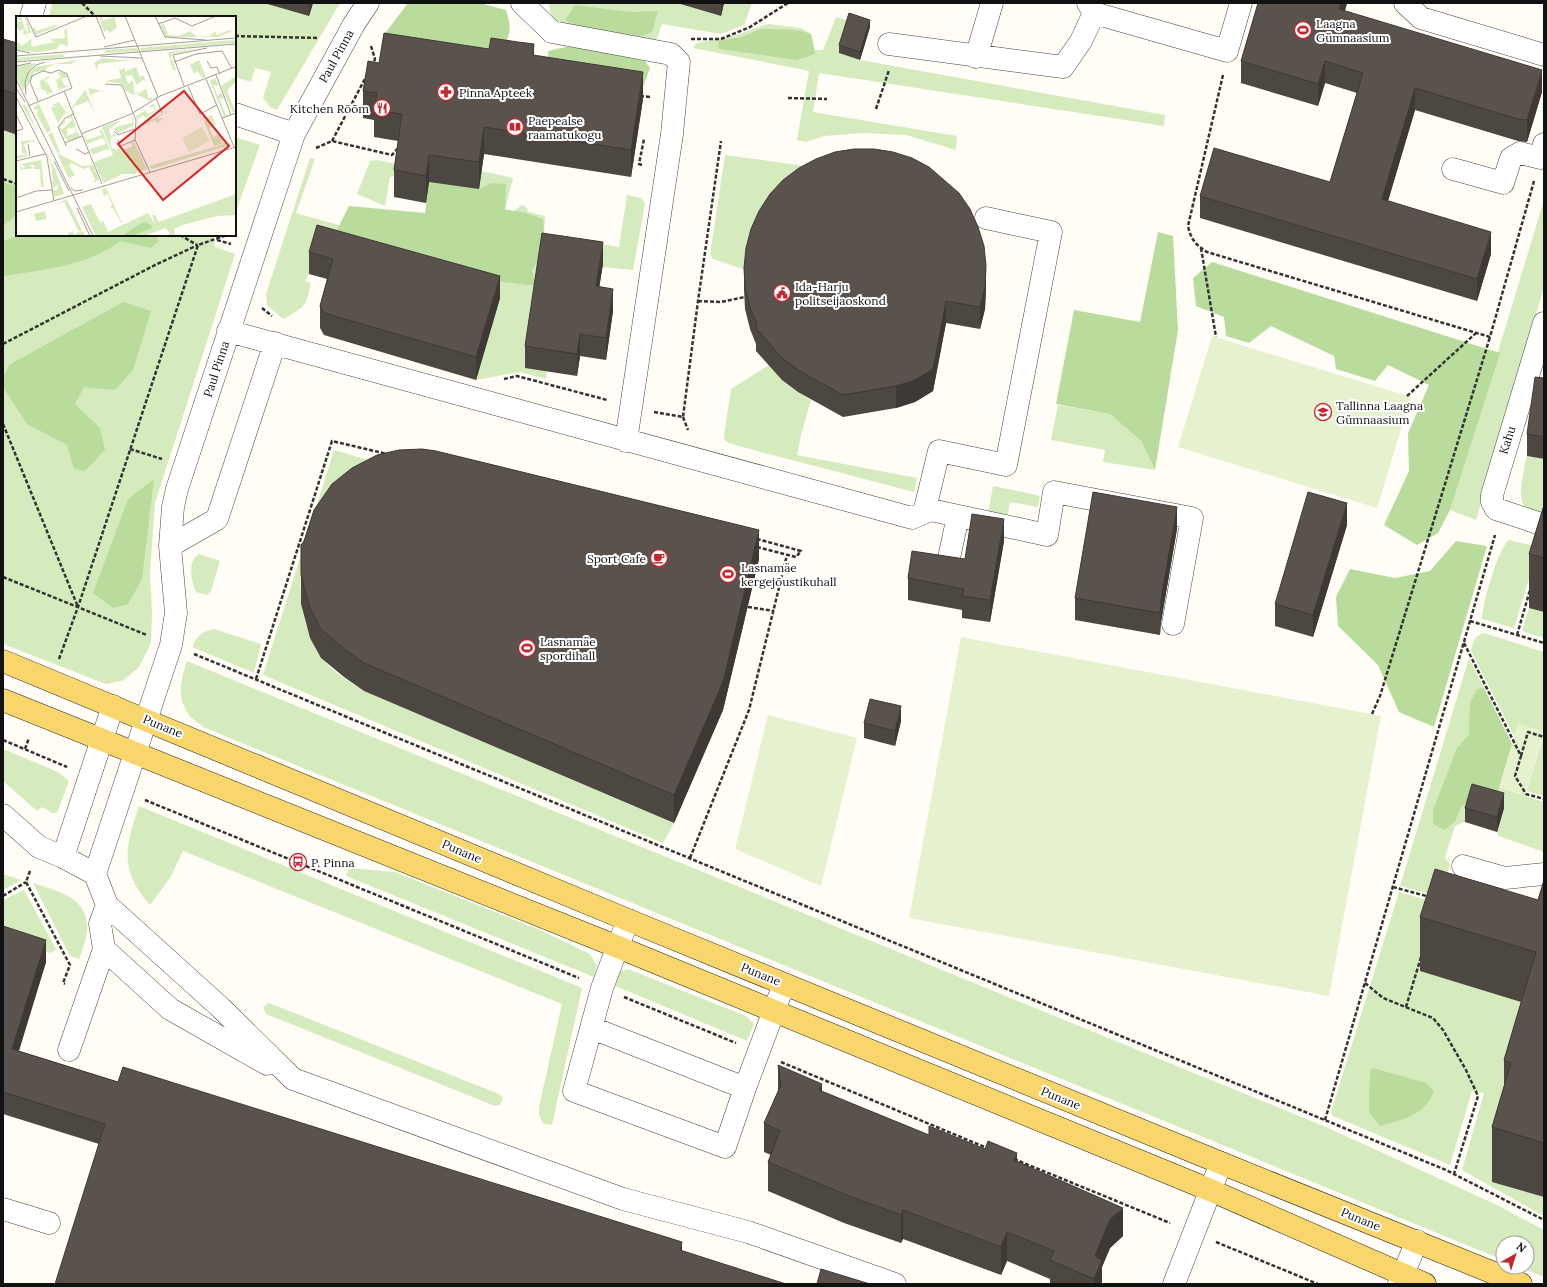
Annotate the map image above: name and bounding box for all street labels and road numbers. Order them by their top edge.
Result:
street label: Paul Pinna [315,27,357,85]
street label: Paul Pinna [200,339,232,399]
street label: Kahu [1496,424,1518,456]
street label: Punane [141,711,186,741]
street label: Punane [440,836,485,866]
street label: Punane [739,959,784,989]
street label: Punane [1039,1083,1084,1113]
street label: Punane [1339,1204,1384,1234]

